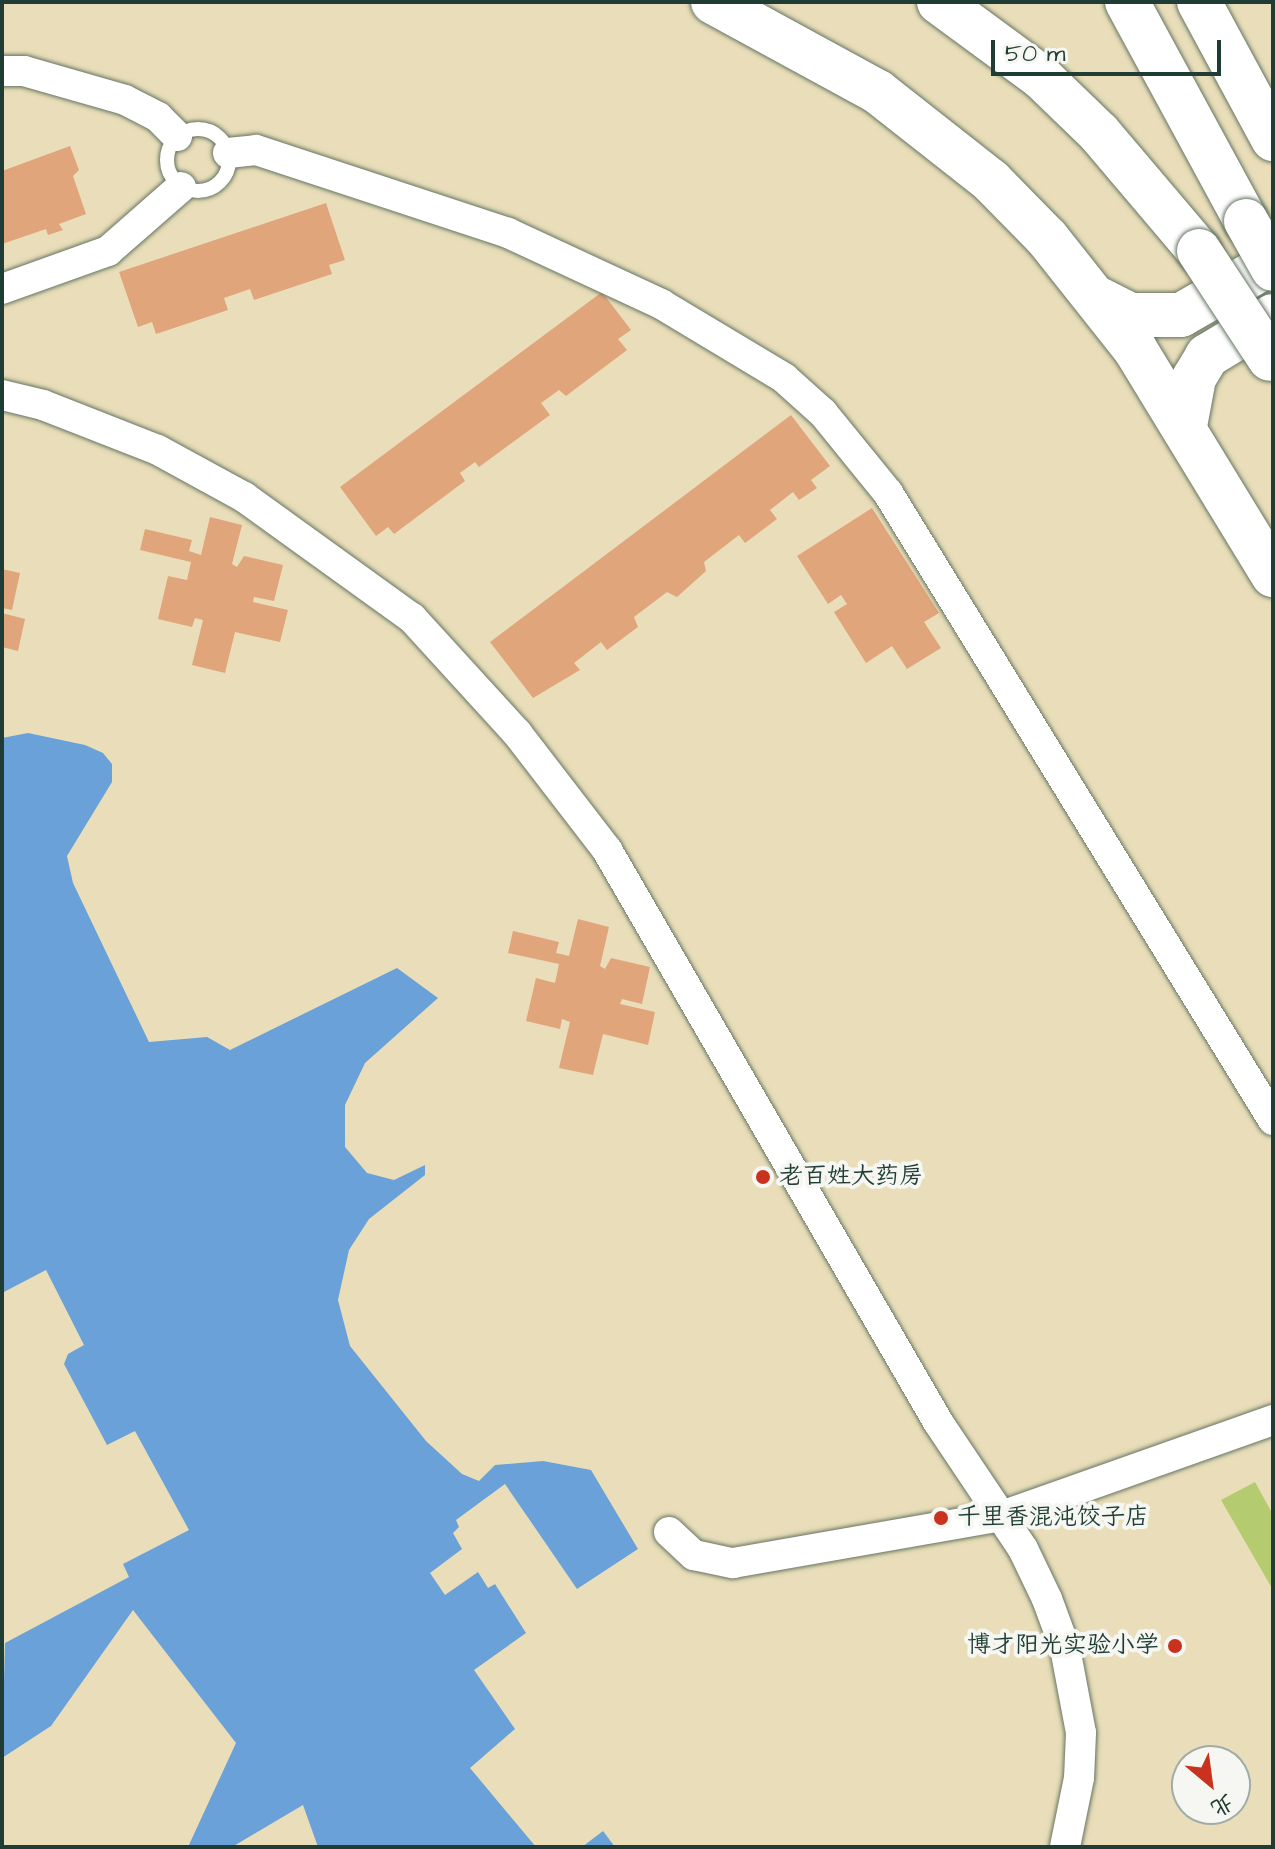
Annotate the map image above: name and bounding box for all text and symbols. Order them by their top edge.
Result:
scale bar [995,24,1225,74]
text: 50 m [1005,37,1065,71]
place label: 老百姓大药房 [779,1163,923,1191]
marker: 老百姓大药房 [754,1168,772,1186]
place label: 千里香混沌饺子店 [957,1504,1149,1532]
marker: 千里香混沌饺子店 [932,1509,950,1527]
place label: 博才阳光实验小学 [967,1632,1159,1660]
marker: 博才阳光实验小学 [1166,1637,1184,1655]
north arrow [1171,1745,1251,1825]
text: 北 [1205,1786,1239,1824]

